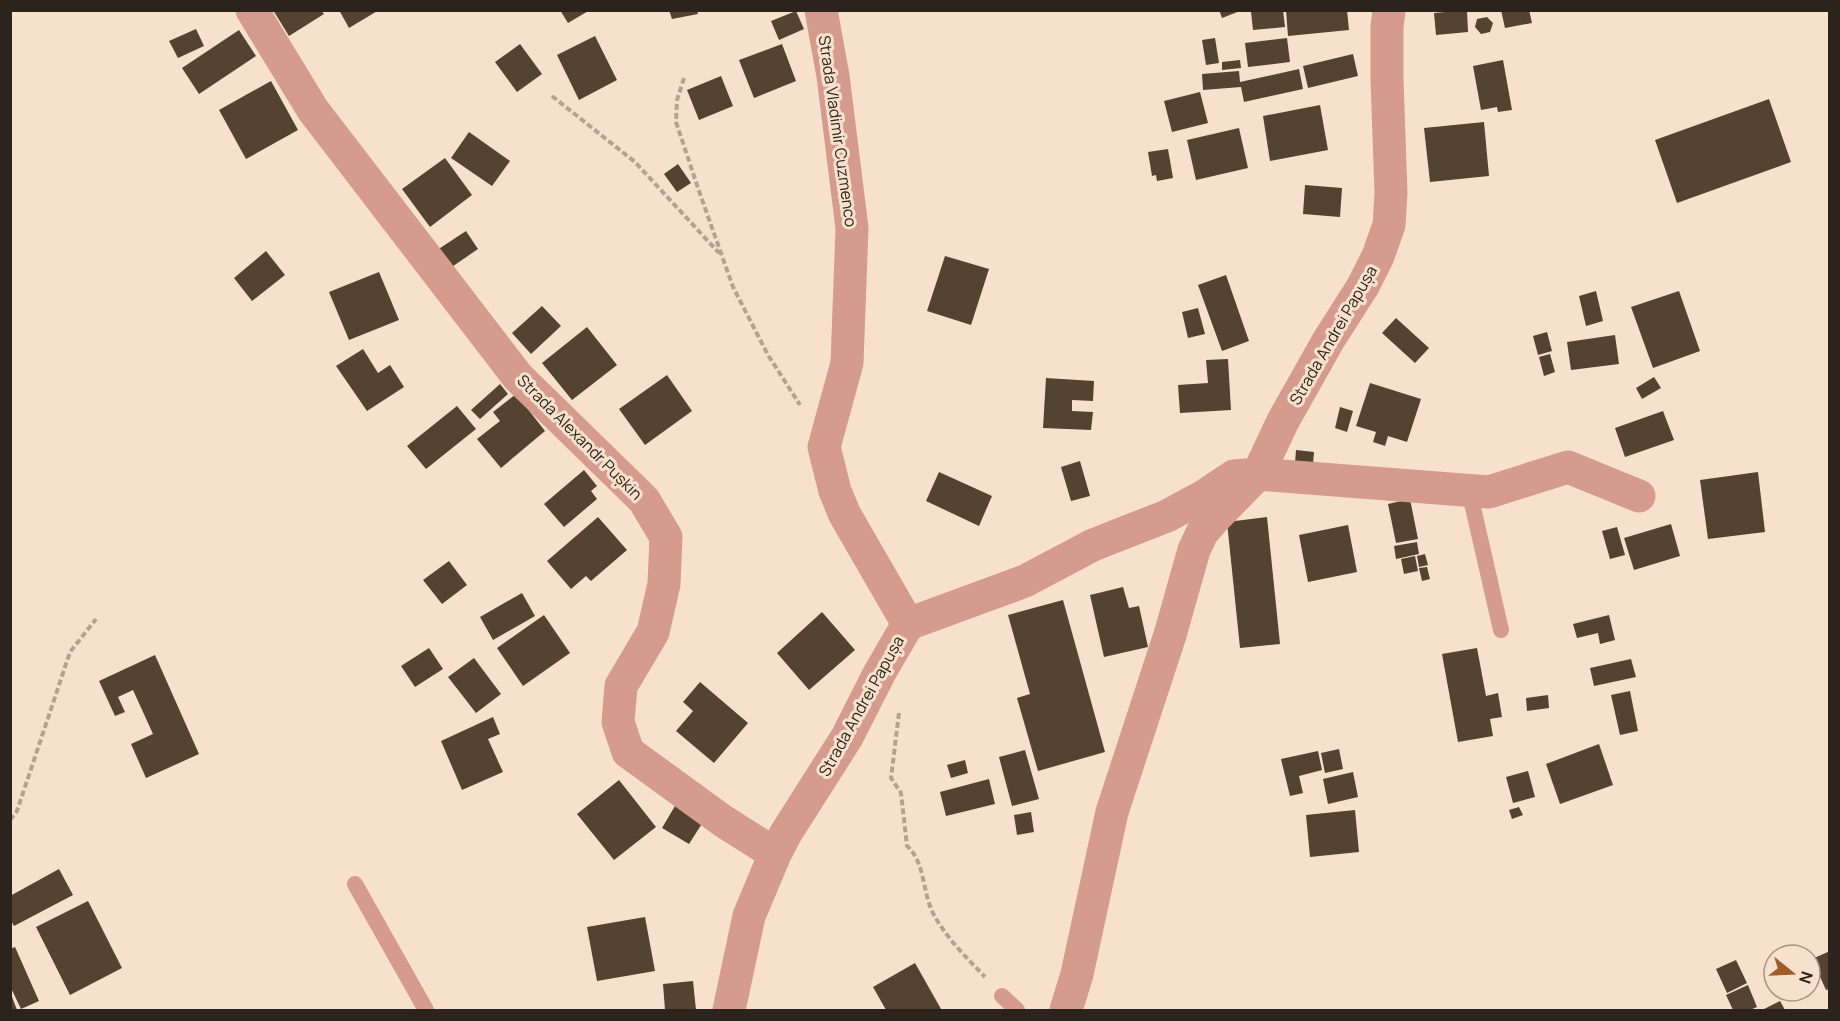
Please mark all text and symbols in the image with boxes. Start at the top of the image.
street label: Strada Vladimir Cuzmenco [814,34,862,228]
street label: Strada Andrei Papușa [1284,261,1382,409]
street label: Strada Alexandr Pușkin [513,370,647,504]
street label: Strada Andrei Papușa [813,632,909,780]
north arrow [1762,943,1822,1003]
text: N [1794,969,1819,987]

